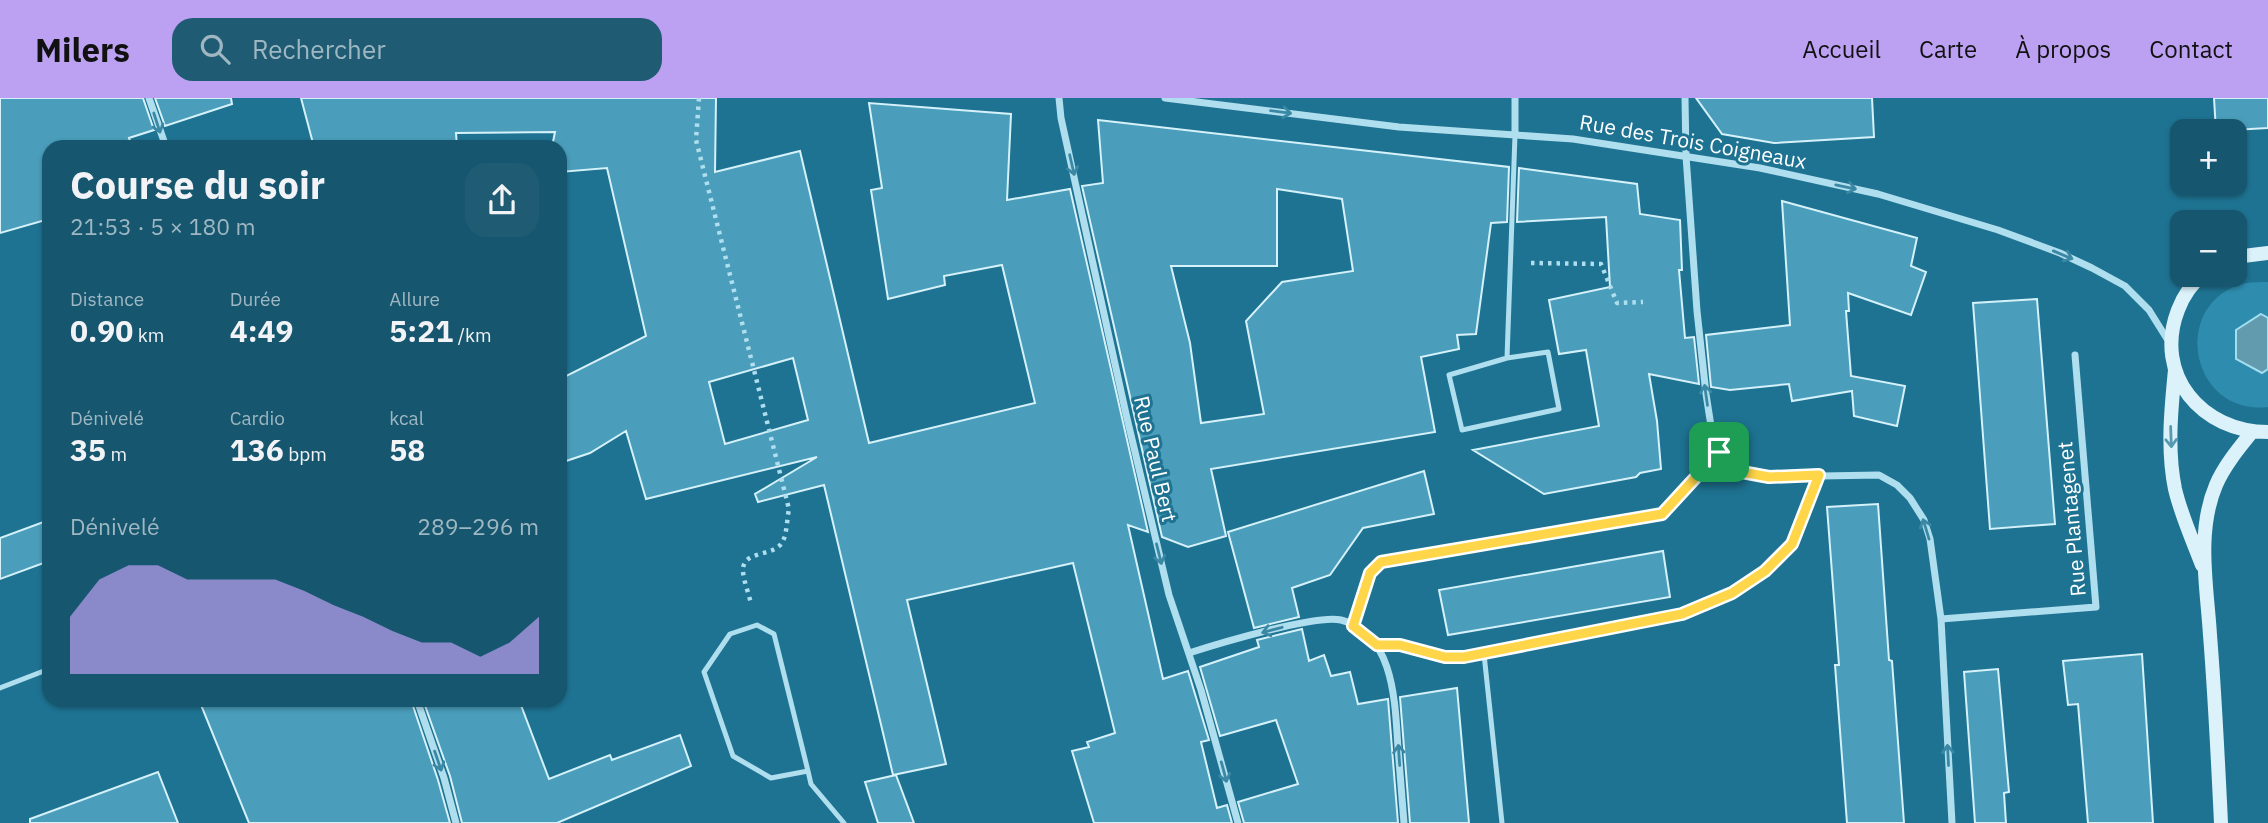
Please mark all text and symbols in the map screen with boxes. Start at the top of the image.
search box [172,18,662,81]
text: Milers [35,28,130,71]
icon: search [196,30,234,68]
text: Rechercher [252,32,386,66]
text: Accueil [1802,33,1881,65]
text: Carte [1919,33,1977,65]
text: À propos [2015,33,2111,65]
text: Contact [2149,33,2233,65]
one-way arrow [1269,106,1292,119]
street label: Rue des Trois Coigneaux [1577,107,1809,175]
one-way arrow [152,111,164,133]
map controls [2170,119,2247,287]
button: + [2170,119,2247,196]
one-way arrow [1065,153,1079,176]
text: Course du soir [70,160,325,209]
button: share [465,163,539,237]
one-way arrow [1834,180,1857,194]
button: − [2170,210,2247,287]
text: 21:53 · 5 × 180 m [70,211,256,241]
one-way arrow [2052,249,2073,262]
text: Distance [70,287,144,311]
text: Durée [230,287,281,311]
text: Allure [389,287,440,311]
text: 0.90 [70,311,133,350]
text: 4:49 [230,311,294,350]
text: 5:21 [389,311,453,350]
text: km [133,323,164,347]
text: /km [453,323,492,347]
one-way arrow [1700,384,1713,407]
street label: Rue Paul Bert [1128,393,1184,525]
text: Dénivelé [70,406,144,430]
text: Cardio [230,406,285,430]
text: kcal [389,406,424,430]
pin [1689,422,1749,482]
one-way arrow [2164,425,2177,448]
text: 35 [70,430,106,469]
text: 136 [230,430,284,469]
text: 58 [389,430,425,469]
icon: arrive [1700,433,1738,471]
street label: Rue Plantagenet [2050,440,2092,598]
text: m [106,442,127,466]
text: bpm [284,442,327,466]
text: Dénivelé [70,511,160,541]
text: 289–296 m [417,511,539,541]
one-way arrow [1919,518,1932,540]
one-way arrow [1153,542,1167,565]
one-way arrow [1261,624,1284,637]
one-way arrow [1392,744,1405,767]
one-way arrow [1941,744,1954,767]
one-way arrow [433,749,445,771]
one-way arrow [1218,760,1231,783]

